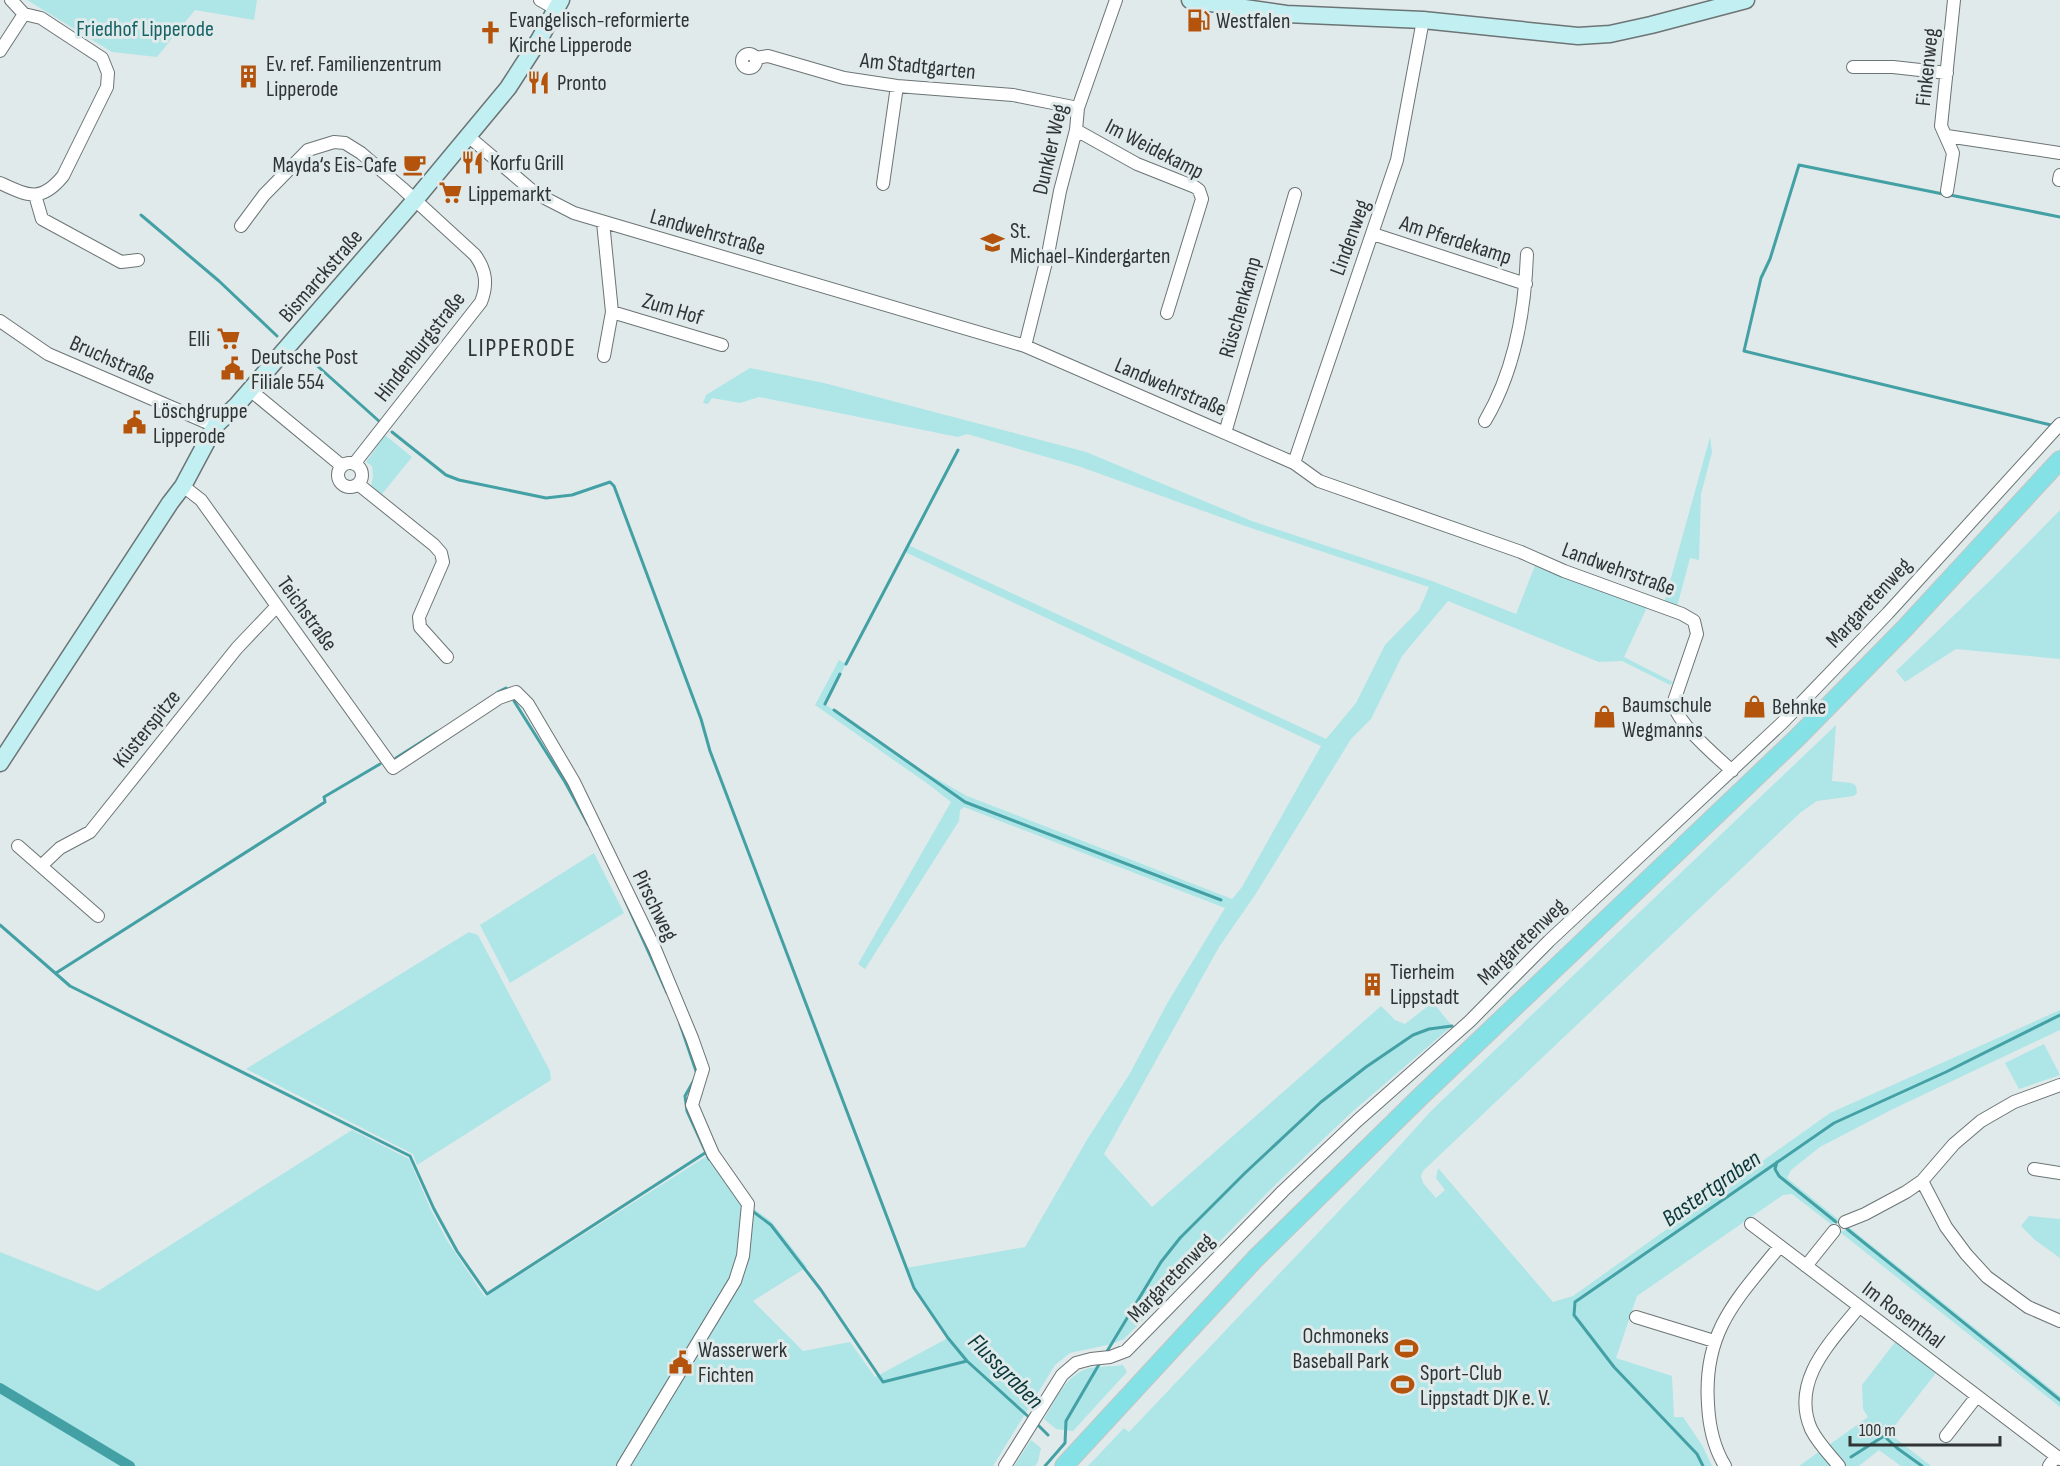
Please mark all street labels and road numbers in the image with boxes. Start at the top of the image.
street label: Finkenweg [1910,27,1945,108]
street label: Am Stadtgarten [858,47,977,86]
street label: Dunkler Weg [1027,101,1074,197]
street label: Im Weidekamp [1100,113,1208,186]
street label: Lindenweg [1324,196,1377,279]
street label: Landwehrstraße [647,203,768,262]
street label: Am Pferdekamp [1395,209,1515,271]
street label: Bismarckstraße [273,224,369,328]
street label: Rüschenkamp [1213,254,1268,361]
street label: Hindenburgstraße [369,287,471,407]
street label: Zum Hof [639,287,707,332]
street label: Bruchstraße [65,330,159,391]
street label: Landwehrstraße [1110,352,1230,423]
street label: Landwehrstraße [1558,536,1679,602]
street label: Margaretenweg [1820,552,1918,654]
street label: Teichstraße [271,571,343,657]
street label: Küsterspitze [108,684,187,773]
street label: Pirschweg [626,866,683,946]
street label: Margaretenweg [1472,893,1572,991]
street label: Margaretenweg [1122,1228,1220,1328]
street label: Im Rosenthal [1857,1275,1950,1355]

